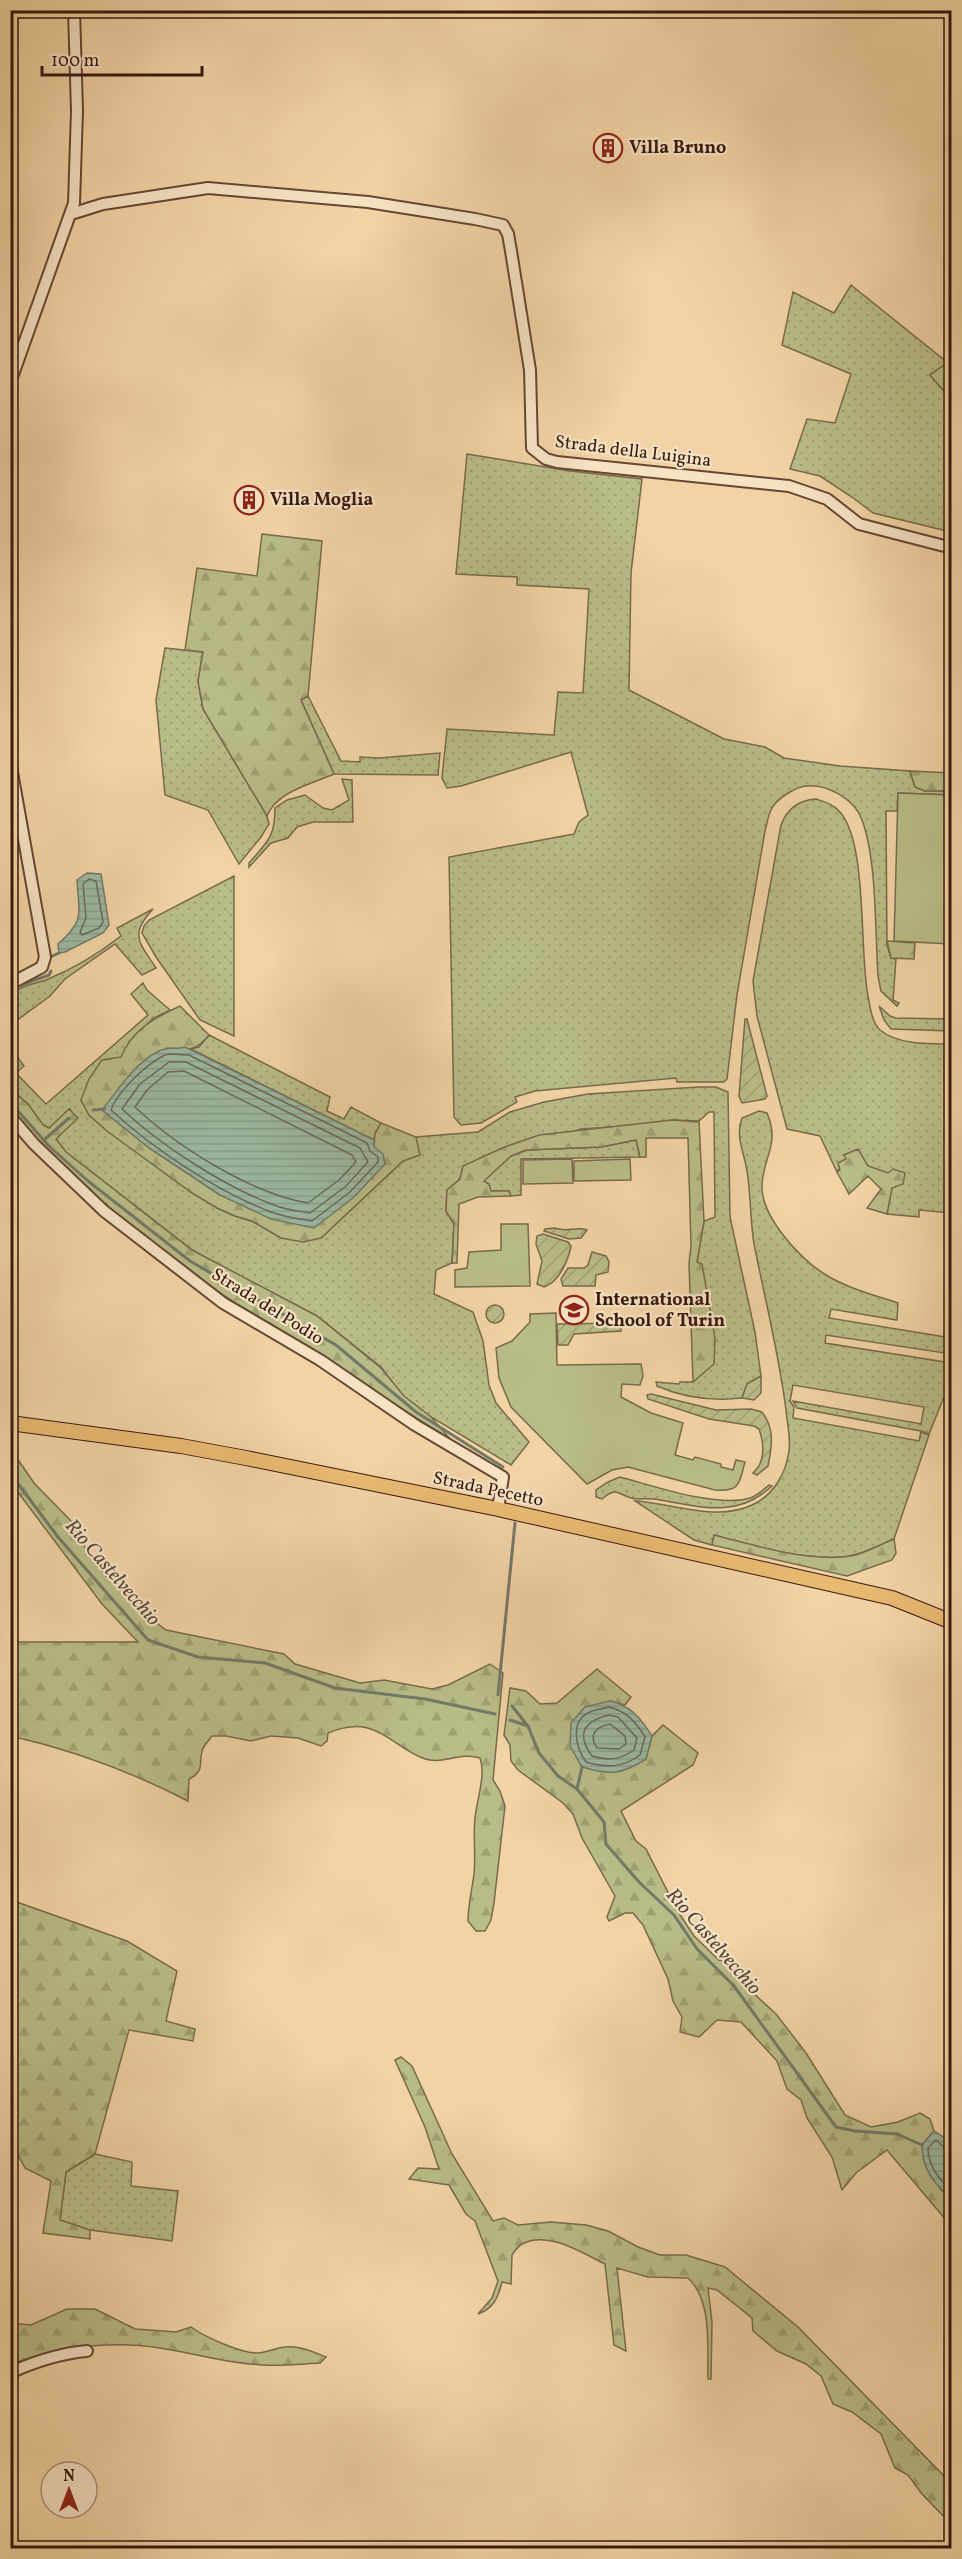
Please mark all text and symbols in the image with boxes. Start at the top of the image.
scale bar [42,39,202,77]
text: 100 m [51,49,100,74]
building icon: Villa Bruno [592,132,624,164]
place label: Villa Bruno [629,136,726,161]
street label: Strada della Luigina [553,430,713,474]
building icon: Villa Moglia [233,484,265,516]
place label: Villa Moglia [270,488,373,513]
street label: Strada del Podio [206,1262,328,1352]
place label: International School of Turin [595,1288,725,1334]
school or university icon: International School of Turin [558,1294,590,1326]
street label: Strada Pecetto [430,1466,546,1514]
water label: Rio Castelvecchio [58,1514,166,1632]
water label: Rio Castelvecchio [659,1883,767,2001]
north arrow [39,2460,99,2520]
text: N [63,2466,75,2488]

